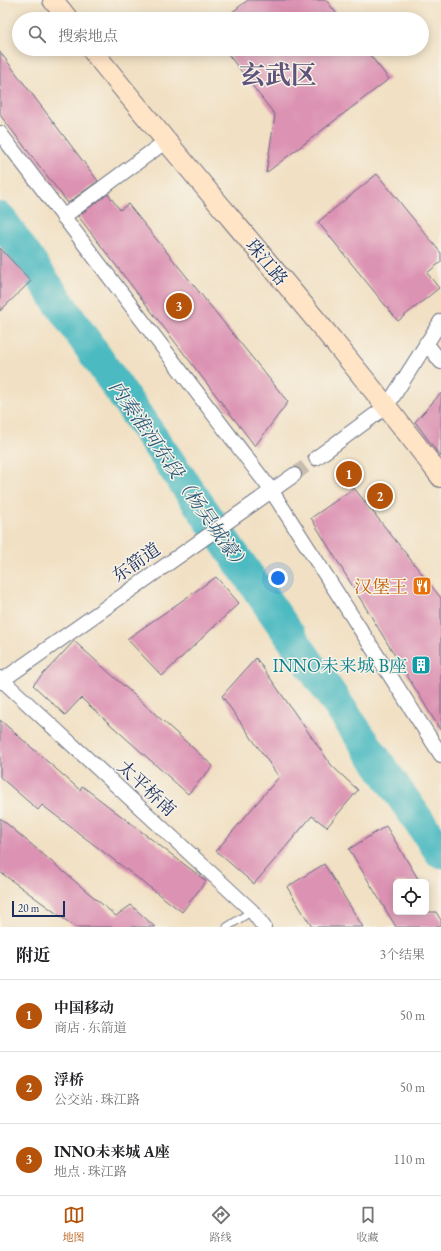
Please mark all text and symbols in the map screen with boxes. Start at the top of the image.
search box [12,12,429,56]
icon: search [26,23,48,45]
text: 搜索地点 [58,26,118,45]
district label: 玄武区 [239,58,317,92]
street label: 珠江路 [241,234,293,290]
pin: 3 [166,291,192,321]
water label: 内秦淮河东段（杨吴城濠） [103,375,255,577]
pin: 1 [336,459,362,489]
pin: 2 [367,481,393,511]
street label: 东箭道 [107,537,165,587]
your location [268,568,288,588]
place label: 汉堡王 [354,575,408,598]
restaurant icon: 汉堡王 [411,575,433,597]
place label: INNO未来城 B座 [272,654,407,677]
building icon: INNO未来城 B座 [410,654,432,676]
street label: 太平桥南 [113,755,181,821]
map controls [393,879,429,915]
button: locate [393,879,429,915]
scale bar [12,899,65,918]
text: 20 m [18,901,39,915]
text: 附近 [16,944,50,966]
text: 3个结果 [380,946,425,963]
text: 中国移动 [54,998,114,1017]
text: 1 [26,1007,32,1024]
text: 50 m [400,1007,425,1024]
text: 商店 · 东箭道 [54,1019,127,1036]
text: 浮桥 [54,1070,84,1089]
text: 2 [26,1079,32,1096]
text: 50 m [400,1079,425,1096]
text: 公交站 · 珠江路 [54,1091,140,1108]
text: INNO未来城 A座 [54,1142,170,1161]
text: 3 [26,1151,32,1168]
text: 110 m [394,1151,425,1168]
text: 地点 · 珠江路 [54,1163,127,1180]
tab: 地图 [63,1204,85,1244]
tab: 路线 [210,1204,232,1244]
tab: 收藏 [357,1204,379,1244]

